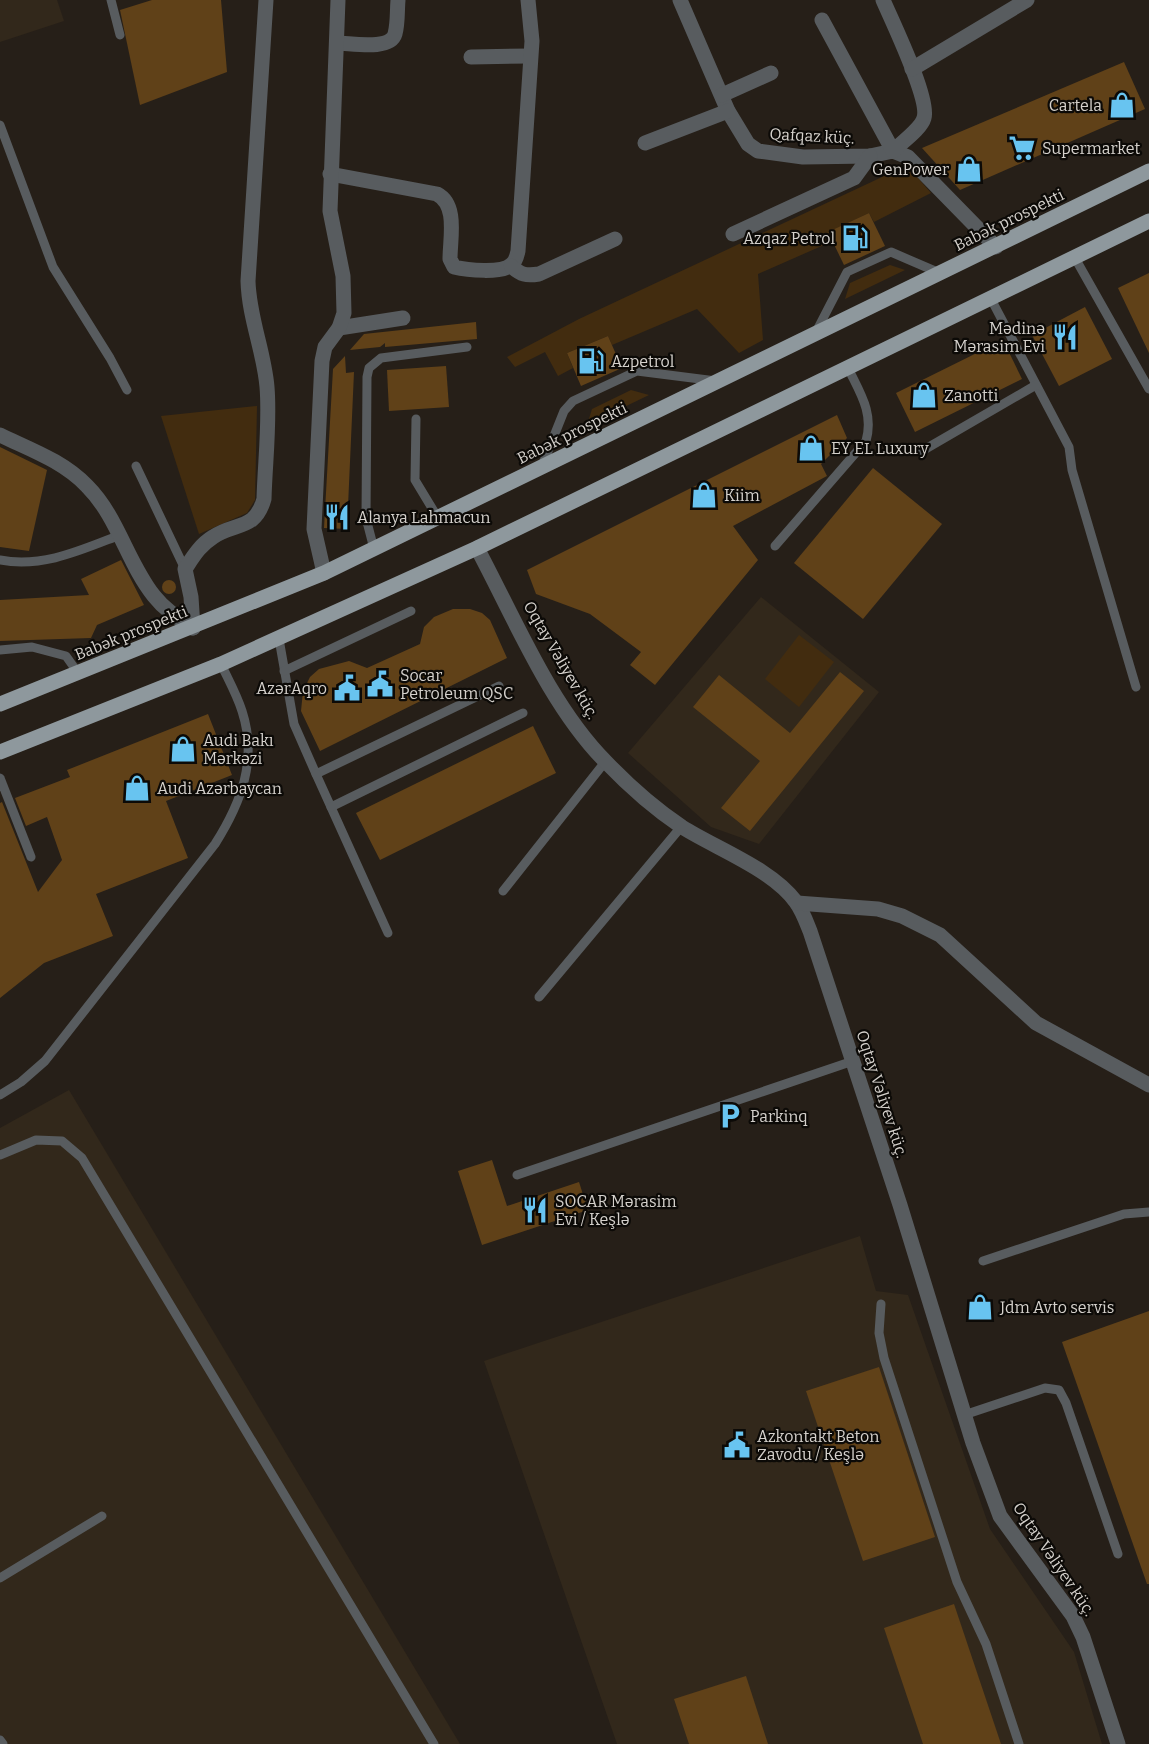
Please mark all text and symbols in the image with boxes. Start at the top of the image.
shop icon: Cartela [1107,90,1137,120]
place label: Cartela [1049,96,1102,115]
street label: Qafqaz küç. [769,124,855,148]
supermarket icon: Supermarket [1007,133,1037,163]
place label: Supermarket [1042,139,1140,158]
shop icon: GenPower [954,154,984,184]
place label: GenPower [872,160,949,179]
street label: Babək prospekti [951,185,1067,255]
fuel station icon: Azqaz Petrol [840,223,870,253]
place label: Azqaz Petrol [743,229,835,248]
place label: Mədinə Mərasim Evi [954,319,1045,356]
restaurant icon: Mədinə Mərasim Evi [1050,322,1080,352]
fuel station icon: Azpetrol [576,346,606,376]
place label: Azpetrol [611,352,675,371]
shop icon: Zanotti [909,380,939,410]
place label: Zanotti [944,386,999,405]
street label: Babək prospekti [514,398,630,468]
shop icon: EY EL Luxury [796,433,826,463]
place label: EY EL Luxury [831,439,929,458]
shop icon: Kiim [689,480,719,510]
place label: Kiim [724,486,760,505]
restaurant icon: Alanya Lahmacun [322,502,352,532]
place label: Alanya Lahmacun [357,508,490,527]
street label: Oqtay Vəliyev küç. [520,598,602,722]
street label: Babək prospekti [72,602,190,664]
place label: Socar Petroleum QSC [400,666,513,703]
public building icon: Socar Petroleum QSC [365,669,395,699]
public building icon: AzərAqro [332,673,362,703]
place label: AzərAqro [256,679,327,698]
place label: Audi Bakı Mərkəzi [203,731,274,768]
shop icon: Audi Bakı Mərkəzi [168,734,198,764]
shop icon: Audi Azərbaycan [122,773,152,803]
place label: Audi Azərbaycan [157,779,282,798]
street label: Oqtay Vəliyev küç. [852,1028,912,1160]
parking icon: Parkinq [715,1101,745,1131]
place label: Parkinq [750,1107,808,1126]
place label: SOCAR Mərasim Evi / Keşlə [555,1192,677,1229]
restaurant icon: SOCAR Mərasim Evi / Keşlə [520,1195,550,1225]
shop icon: Jdm Avto servis [965,1292,995,1322]
place label: Jdm Avto servis [999,1298,1115,1317]
place label: Azkontakt Beton Zavodu / Keşlə [757,1427,879,1464]
public building icon: Azkontakt Beton Zavodu / Keşlə [722,1430,752,1460]
street label: Oqtay Vəliyev küç. [1009,1499,1099,1619]

